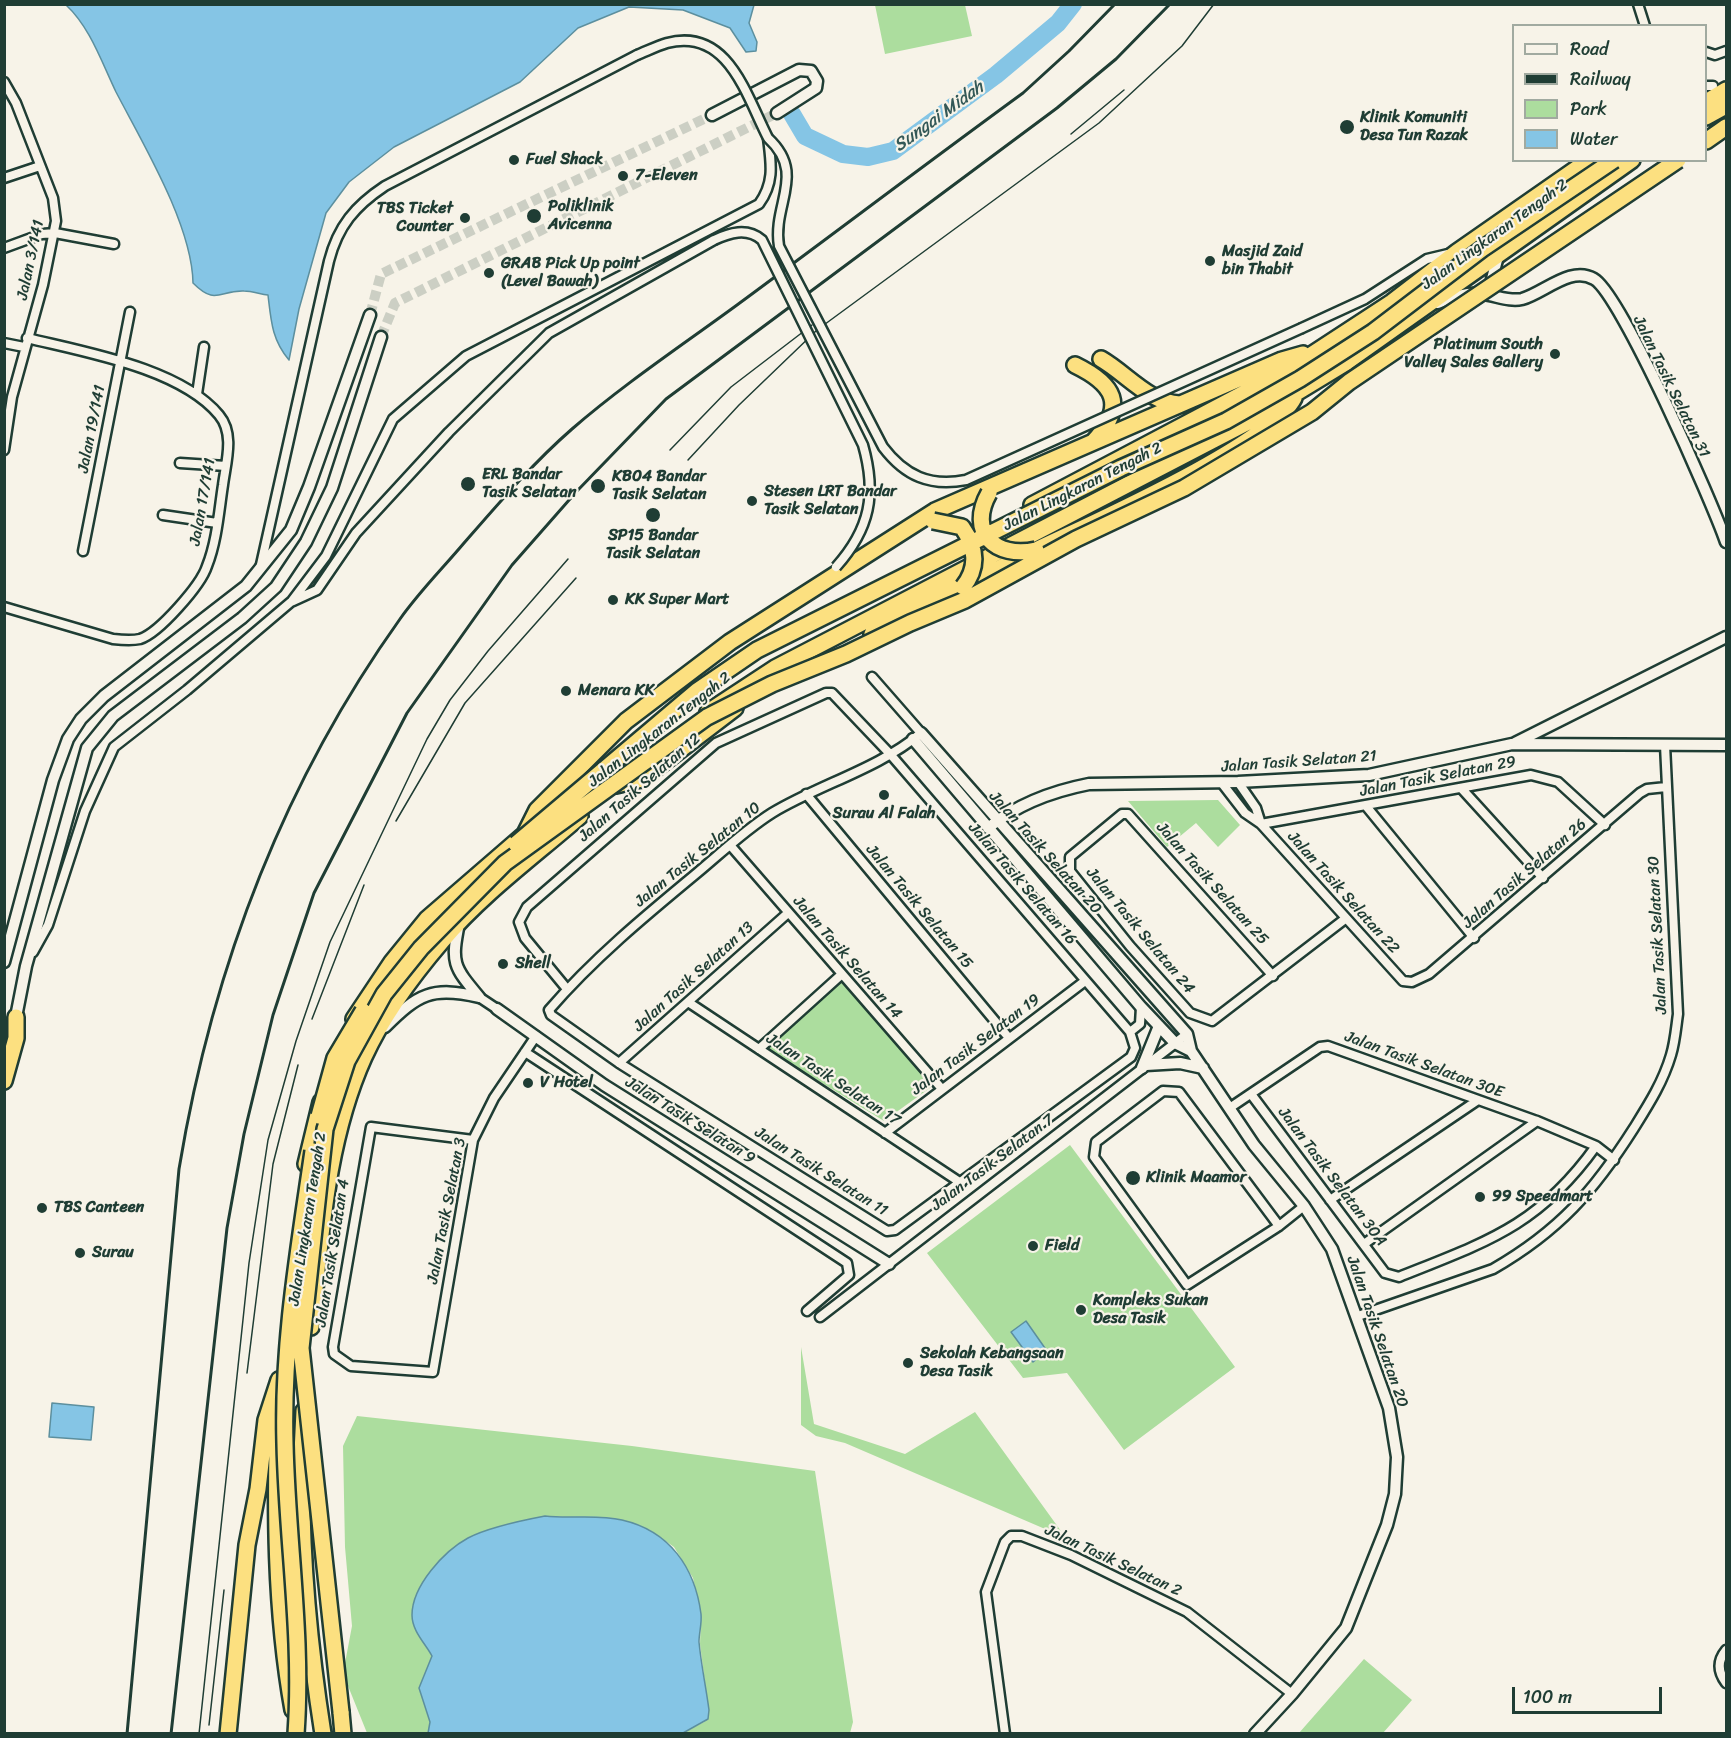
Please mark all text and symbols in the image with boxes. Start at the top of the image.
legend [1512,24,1707,162]
text: Road [1570,33,1609,65]
text: Railway [1570,63,1631,95]
water label: Sungai Midah [890,77,988,157]
text: Park [1570,93,1607,125]
place label: Klinik Komuniti Desa Tun Razak [1360,108,1468,146]
marker: Klinik Komuniti Desa Tun Razak [1338,118,1356,136]
text: Water [1570,123,1617,155]
place label: Fuel Shack [526,150,603,170]
marker: Fuel Shack [507,153,521,167]
place label: 7-Eleven [635,166,698,186]
marker: 7-Eleven [616,169,630,183]
street label: Jalan Lingkaran Tengah 2 [1418,176,1572,294]
place label: Poliklinik Avicenna [548,197,614,235]
place label: TBS Ticket Counter [377,199,453,237]
marker: Poliklinik Avicenna [525,207,543,225]
marker: TBS Ticket Counter [458,211,472,225]
street label: Jalan 3/141 [13,218,49,302]
place label: Masjid Zaid bin Thabit [1222,242,1302,280]
place label: GRAB Pick Up point (Level Bawah) [501,254,640,292]
marker: Masjid Zaid bin Thabit [1203,254,1217,268]
marker: GRAB Pick Up point (Level Bawah) [482,266,496,280]
street label: Jalan Tasik Selatan 31 [1628,313,1714,461]
place label: Platinum South Valley Sales Gallery [1404,335,1543,373]
marker: Platinum South Valley Sales Gallery [1548,347,1562,361]
street label: Jalan 19/141 [74,383,110,475]
street label: Jalan Lingkaran Tengah 2 [1000,439,1166,535]
street label: Jalan 17/141 [186,457,220,547]
place label: ERL Bandar Tasik Selatan [482,465,576,503]
place label: KB04 Bandar Tasik Selatan [612,467,706,505]
marker: ERL Bandar Tasik Selatan [459,475,477,493]
marker: KB04 Bandar Tasik Selatan [589,477,607,495]
place label: Stesen LRT Bandar Tasik Selatan [764,482,897,520]
marker: Stesen LRT Bandar Tasik Selatan [745,494,759,508]
marker: SP15 Bandar Tasik Selatan [644,506,662,524]
place label: SP15 Bandar Tasik Selatan [606,526,700,564]
place label: KK Super Mart [625,590,729,610]
marker: KK Super Mart [606,593,620,607]
street label: Jalan Lingkaran Tengah 2 [585,668,735,792]
place label: Menara KK [578,681,654,701]
marker: Menara KK [559,684,573,698]
street label: Jalan Tasik Selatan 12 [575,730,705,846]
street label: Jalan Tasik Selatan 21 [1221,747,1377,777]
street label: Jalan Tasik Selatan 29 [1358,752,1518,802]
marker: Surau Al Falah [877,788,891,802]
street label: Jalan Tasik Selatan 20 [985,788,1105,918]
street label: Jalan Tasik Selatan 10 [631,798,765,912]
place label: Surau Al Falah [833,804,935,824]
street label: Jalan Tasik Selatan 26 [1459,815,1591,933]
street label: Jalan Tasik Selatan 16 [964,819,1080,949]
street label: Jalan Tasik Selatan 25 [1152,819,1272,949]
street label: Jalan Tasik Selatan 22 [1283,828,1403,958]
street label: Jalan Tasik Selatan 15 [861,841,977,973]
street label: Jalan Tasik Selatan 30 [1644,855,1672,1015]
street label: Jalan Tasik Selatan 24 [1082,864,1198,998]
street label: Jalan Tasik Selatan 14 [788,893,906,1023]
street label: Jalan Tasik Selatan 13 [630,918,758,1036]
place label: Shell [515,954,551,974]
marker: Shell [496,957,510,971]
street label: Jalan Tasik Selatan 19 [908,990,1044,1100]
street label: Jalan Tasik Selatan 30E [1342,1027,1506,1103]
street label: Jalan Tasik Selatan 17 [763,1030,903,1130]
place label: V Hotel [540,1073,593,1093]
street label: Jalan Tasik Selatan 9 [622,1073,758,1169]
marker: V Hotel [521,1076,535,1090]
street label: Jalan Tasik Selatan 30A [1273,1104,1391,1250]
street label: Jalan Tasik Selatan 7 [928,1111,1058,1215]
street label: Jalan Tasik Selatan 11 [751,1123,891,1221]
street label: Jalan Lingkaran Tengah 2 [285,1131,331,1307]
street label: Jalan Tasik Selatan 3 [423,1136,471,1286]
place label: Klinik Maamor [1146,1168,1246,1188]
marker: Klinik Maamor [1124,1169,1142,1187]
street label: Jalan Tasik Selatan 4 [312,1178,354,1328]
place label: 99 Speedmart [1492,1187,1593,1207]
marker: 99 Speedmart [1473,1190,1487,1204]
place label: TBS Canteen [54,1198,144,1218]
marker: TBS Canteen [35,1201,49,1215]
place label: Field [1045,1236,1079,1256]
marker: Field [1026,1239,1040,1253]
place label: Surau [92,1243,134,1263]
marker: Surau [73,1246,87,1260]
street label: Jalan Tasik Selatan 20 [1342,1254,1412,1410]
place label: Kompleks Sukan Desa Tasik [1093,1291,1208,1329]
marker: Kompleks Sukan Desa Tasik [1074,1303,1088,1317]
place label: Sekolah Kebangsaan Desa Tasik [920,1344,1064,1382]
marker: Sekolah Kebangsaan Desa Tasik [901,1356,915,1370]
street label: Jalan Tasik Selatan 2 [1042,1521,1184,1601]
scale bar [1515,1675,1665,1713]
text: 100 m [1523,1681,1572,1713]

